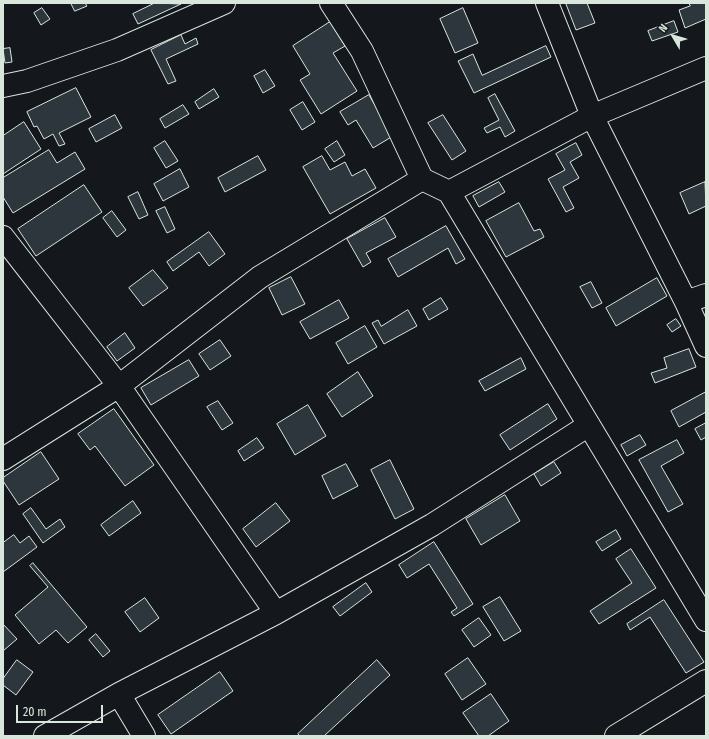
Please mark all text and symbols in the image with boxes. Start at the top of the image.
north arrow [653,16,693,56]
text: N [656,22,670,35]
scale bar [18,697,105,723]
text: 20 m [23,705,47,719]

